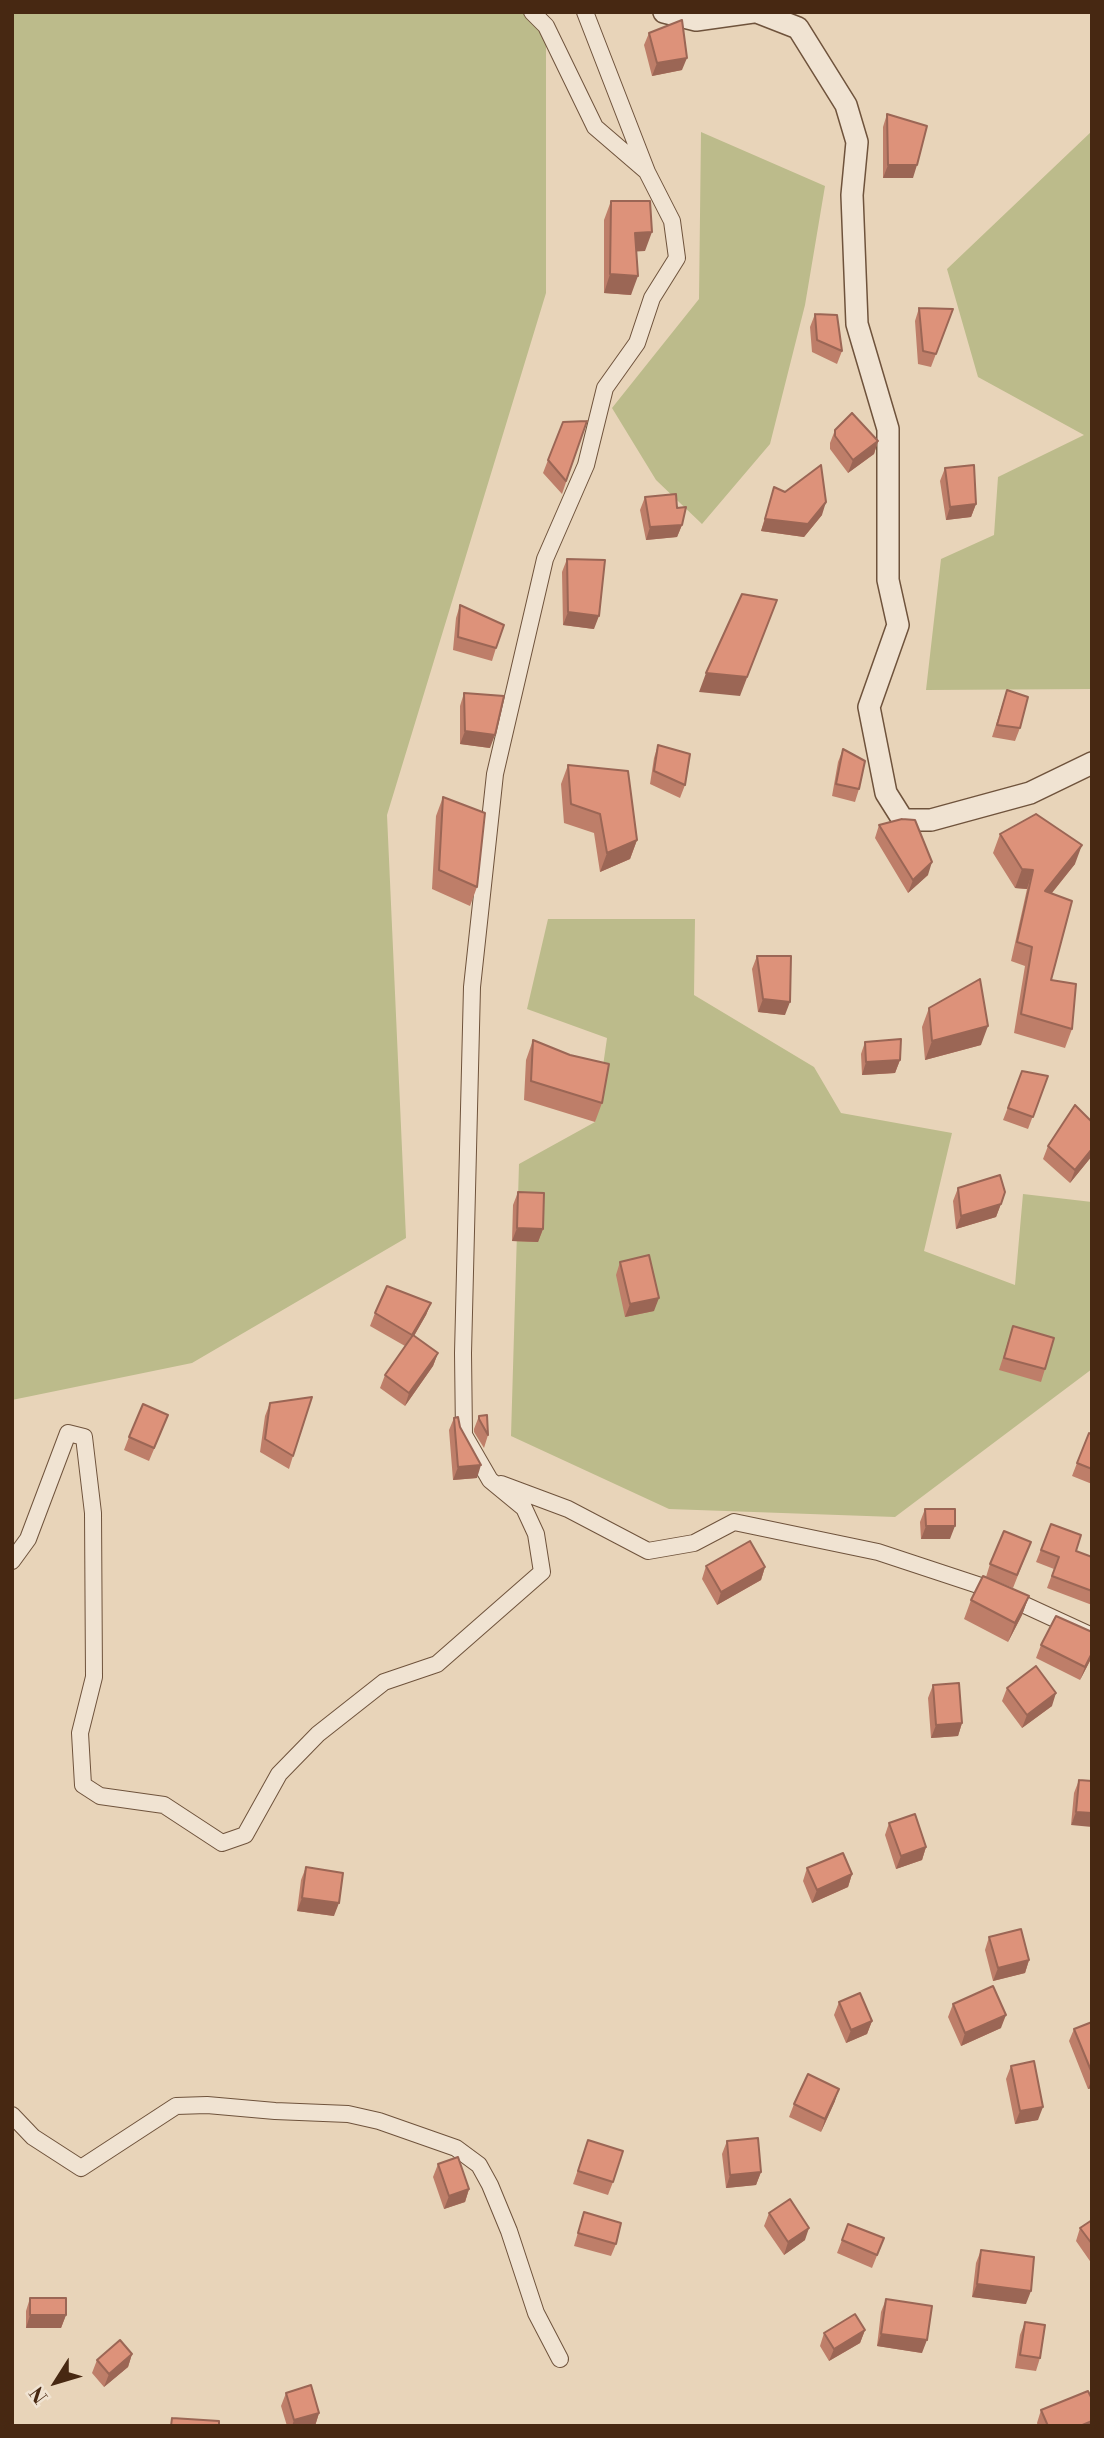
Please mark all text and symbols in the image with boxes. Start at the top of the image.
north arrow [21,2347,91,2417]
text: N [25,2381,53,2408]

